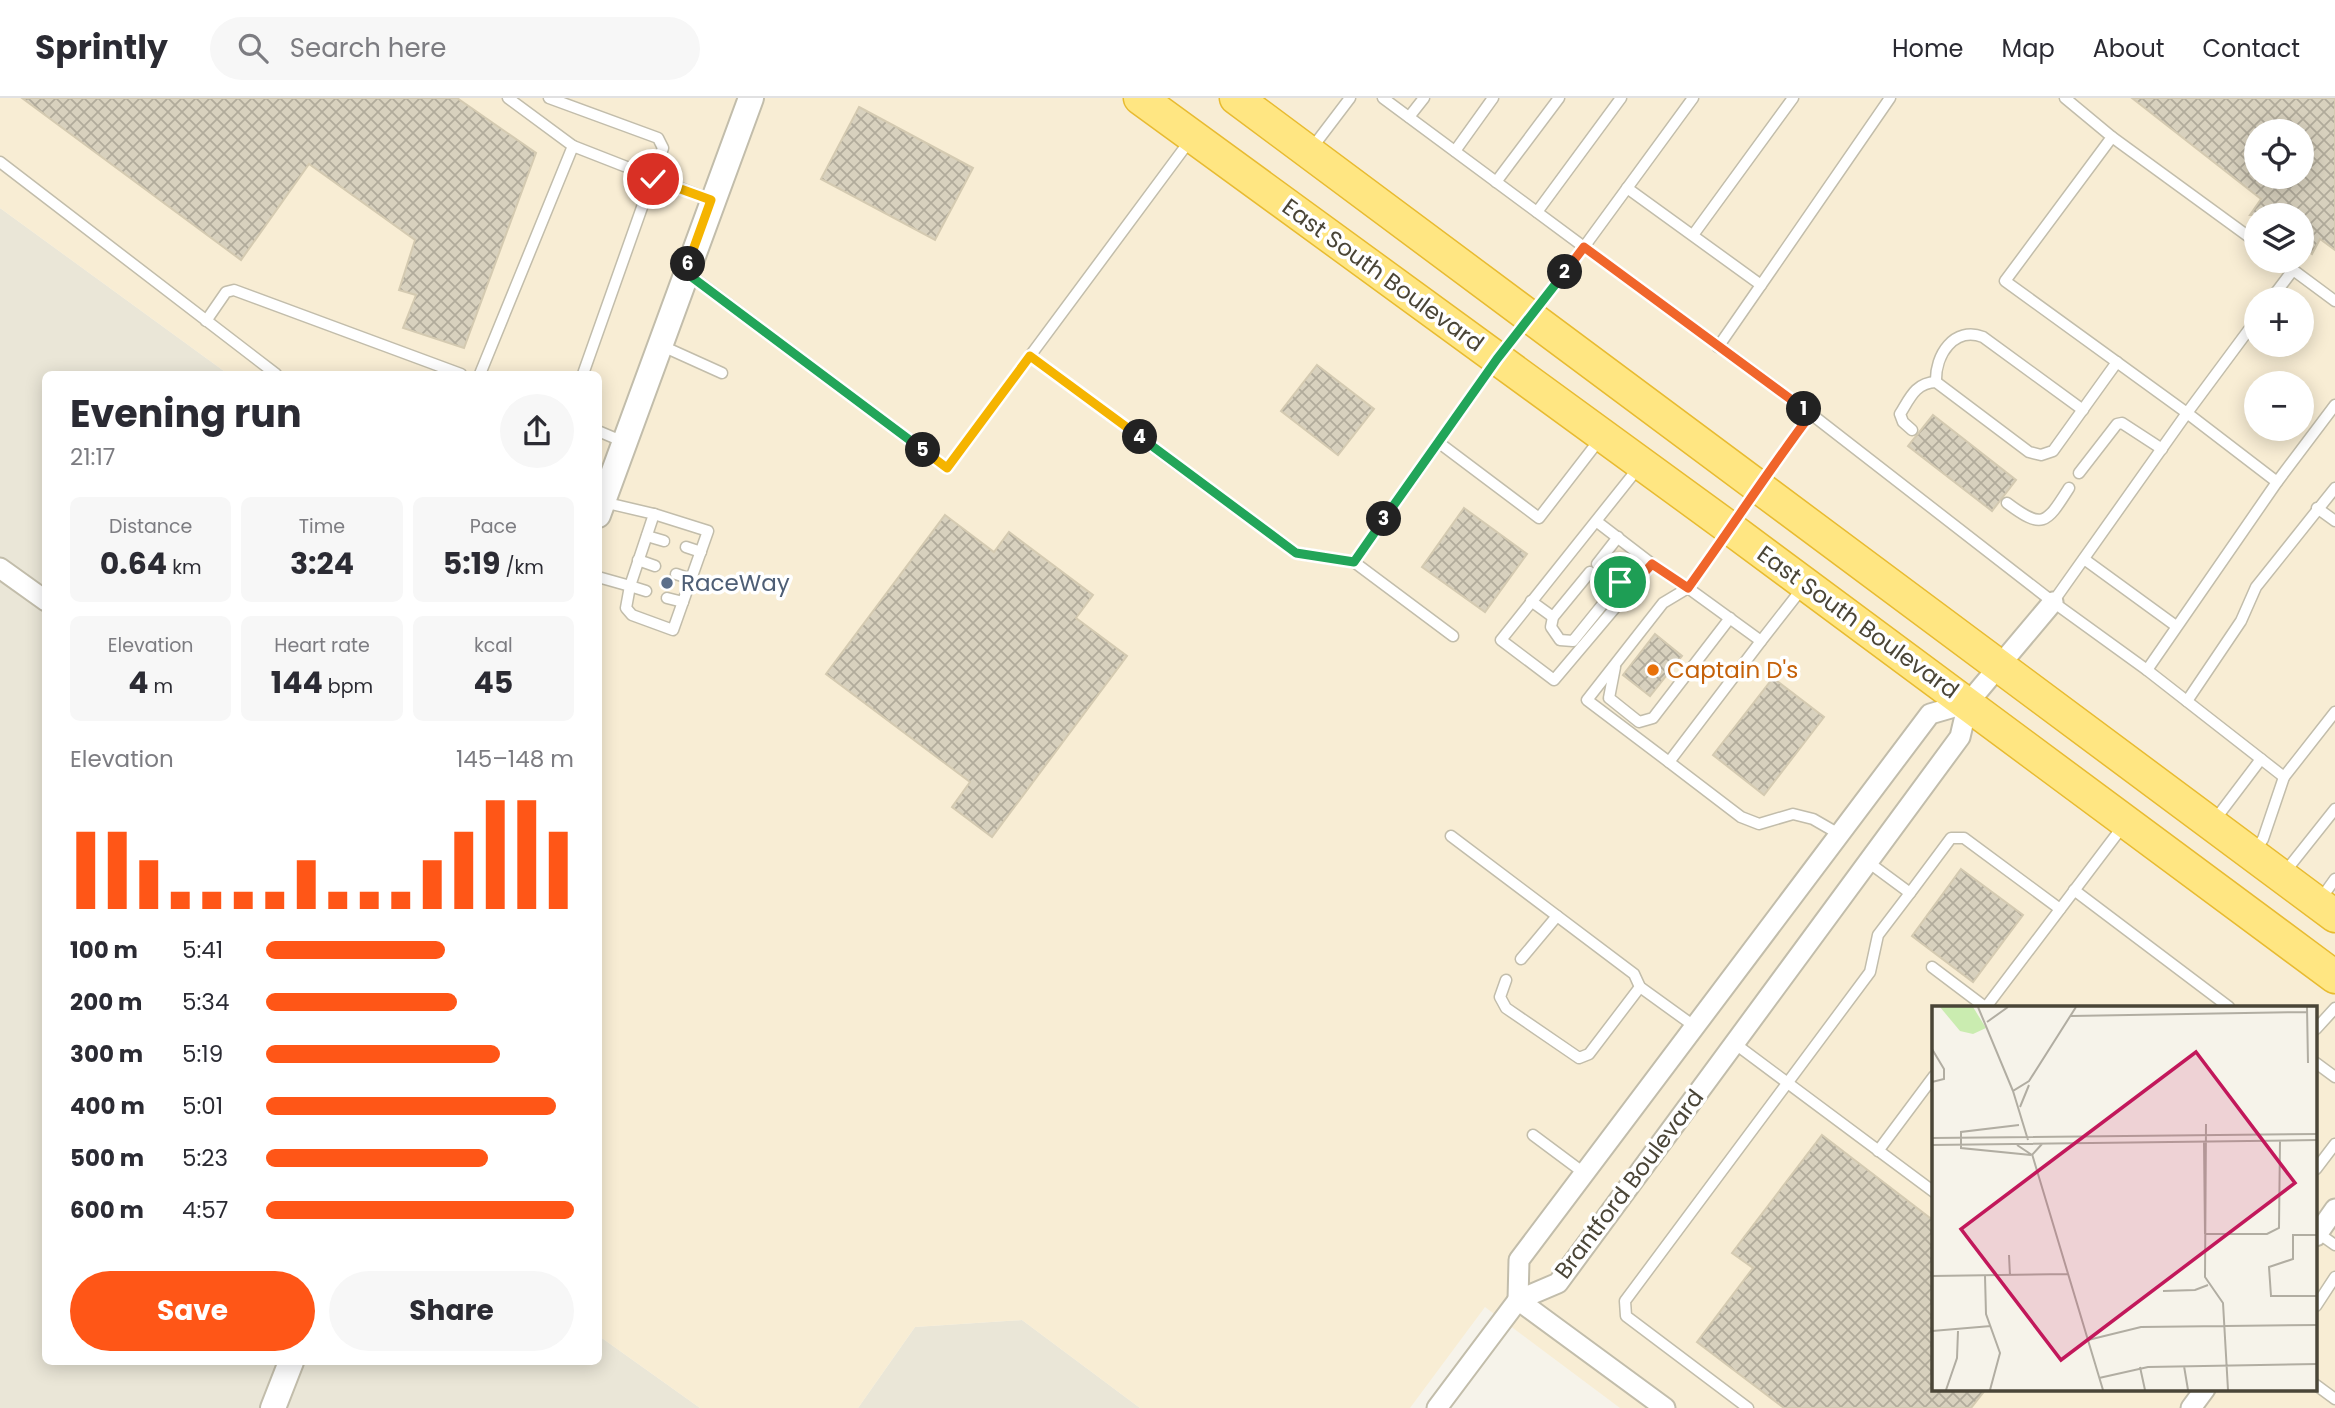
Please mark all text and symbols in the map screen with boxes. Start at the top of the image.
search box [210,17,700,80]
text: Sprintly [35,24,168,71]
icon: search [234,29,272,67]
text: Search here [290,30,446,66]
text: Home [1892,32,1964,65]
text: Map [2002,32,2055,65]
text: About [2093,32,2164,65]
text: Contact [2202,32,2300,65]
map controls [2244,119,2314,441]
button: locate [2244,119,2314,189]
pin [623,149,683,209]
icon: check [634,160,672,198]
street label: East South Boulevard [1276,191,1490,359]
button: layers [2244,203,2314,273]
pin: 6 [670,246,706,282]
text: 6 [681,250,694,277]
pin: 2 [1548,254,1582,290]
text: 2 [1559,258,1570,285]
button: + [2244,287,2314,357]
button: − [2244,371,2314,441]
text: Evening run [70,387,302,440]
pin: 1 [1786,392,1822,426]
button: share [500,394,574,468]
text: 1 [1800,395,1807,422]
pin: 4 [1122,420,1158,454]
text: 4 [1133,423,1146,450]
pin: 5 [906,432,940,468]
text: 5 [916,436,929,463]
text: 21:17 [70,441,115,473]
pin: 3 [1366,502,1402,536]
text: 3 [1378,505,1389,532]
text: Distance [109,513,192,540]
text: Time [299,513,345,540]
text: Pace [470,513,517,540]
street label: East South Boulevard [1751,538,1965,706]
text: 0.64 [100,542,167,585]
text: 3:24 [290,542,354,585]
text: 5:19 [443,542,500,585]
pin [1590,552,1650,612]
text: km [167,554,202,581]
text: /km [500,554,544,581]
icon: arrive [1601,563,1639,601]
place label: RaceWay [681,567,790,599]
marker: RaceWay [659,575,675,591]
text: Elevation [108,632,193,659]
text: Heart rate [274,632,370,659]
text: kcal [474,632,513,659]
place label: Captain D's [1667,654,1798,686]
text: 4 [128,661,148,704]
text: 144 [271,661,323,704]
text: 45 [473,661,513,704]
marker: Captain D's [1645,662,1661,678]
text: m [148,673,173,700]
text: bpm [323,673,373,700]
text: Elevation [70,743,174,775]
text: 145–148 m [456,743,574,775]
text: 100 m [70,934,138,966]
text: 5:41 [182,934,223,966]
text: 200 m [70,986,142,1018]
text: 5:34 [182,986,229,1018]
inset map [1932,1006,2318,1390]
text: 300 m [70,1038,143,1070]
text: 5:19 [182,1038,223,1070]
street label: Brantford Boulevard [1547,1083,1711,1285]
text: 400 m [70,1090,145,1122]
text: 5:01 [182,1090,223,1122]
text: 500 m [70,1142,144,1174]
text: 5:23 [182,1142,228,1174]
text: 600 m [70,1194,144,1226]
text: 4:57 [182,1194,228,1226]
button: Save [70,1271,315,1351]
button: Share [329,1271,574,1351]

